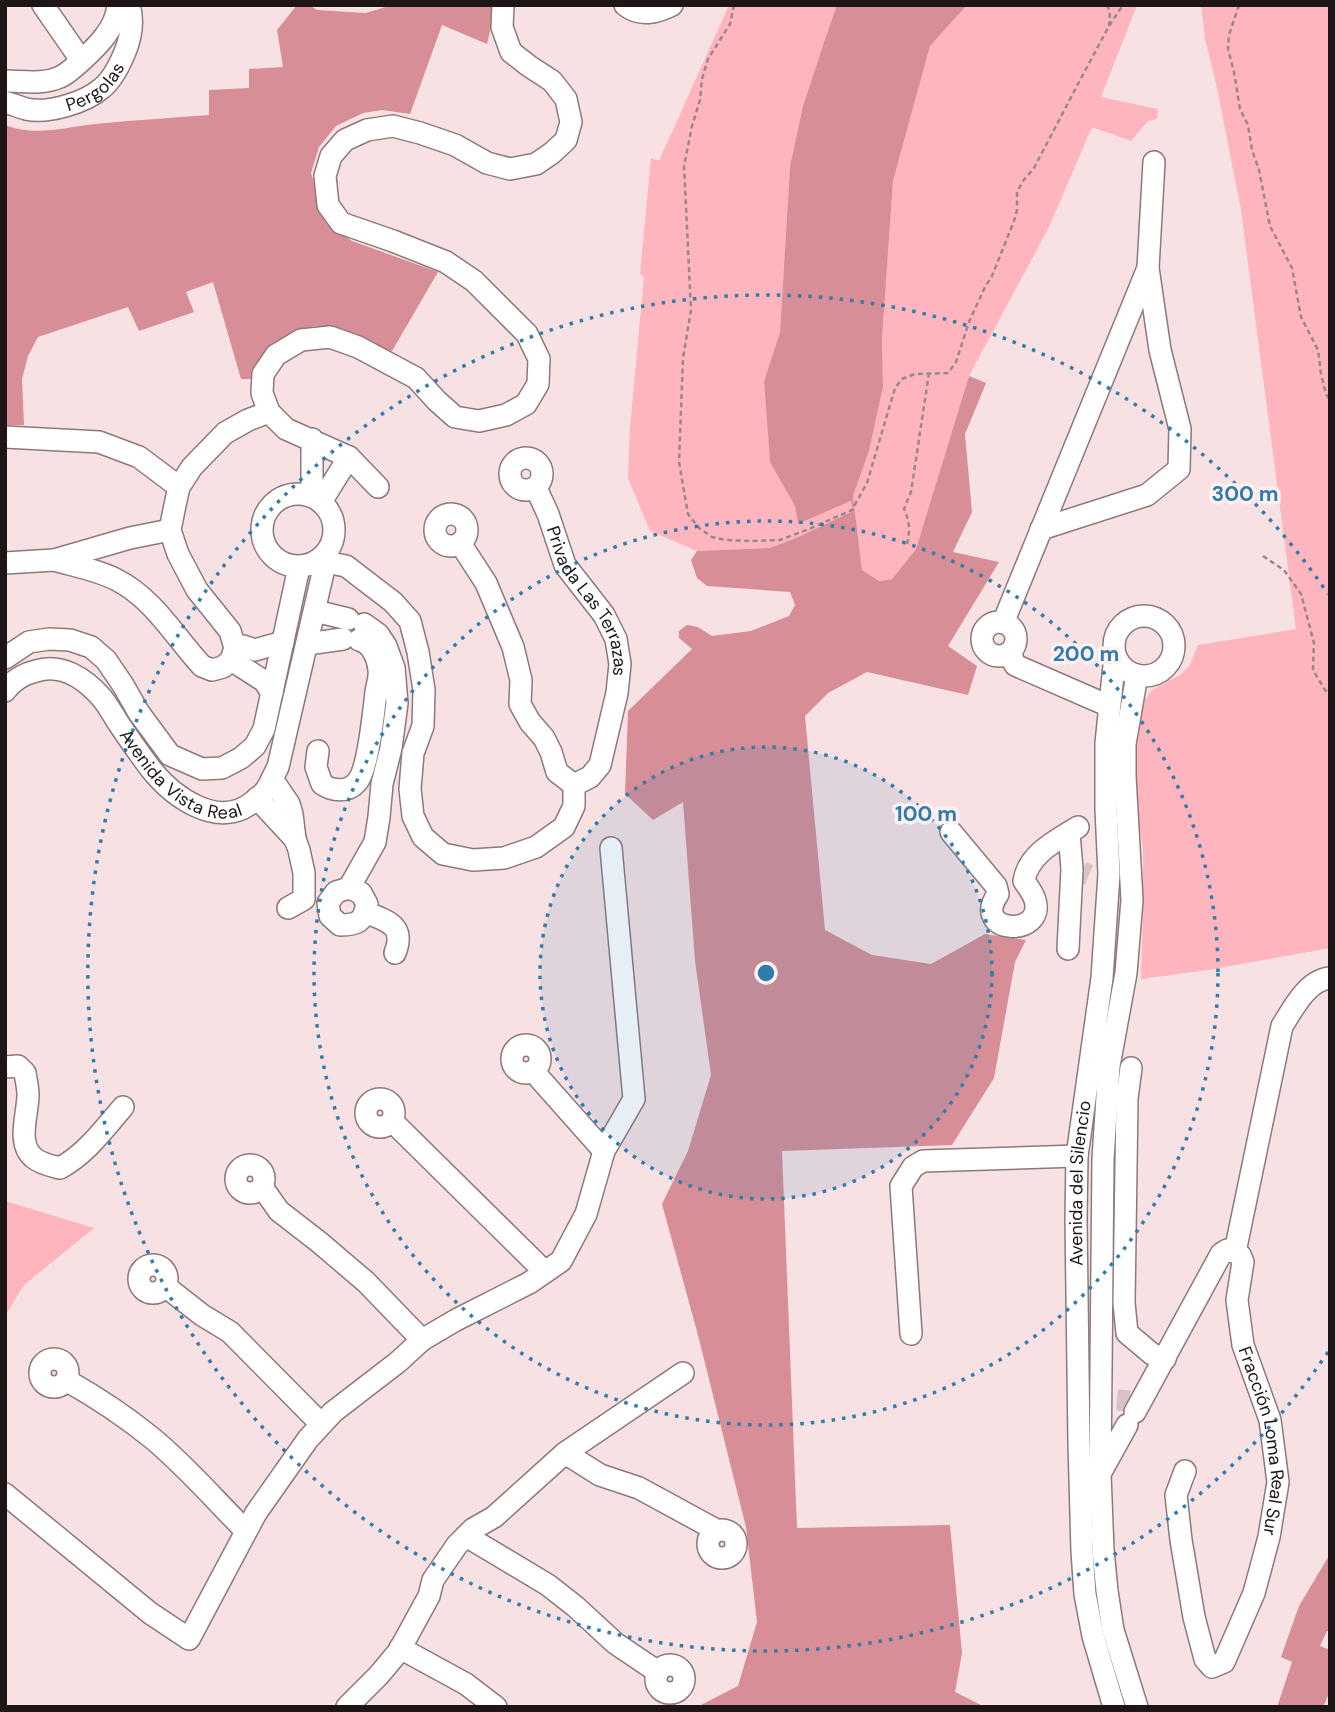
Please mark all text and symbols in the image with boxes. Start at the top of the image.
street label: Pergolas [63,58,130,117]
text: 300 m [1212,480,1278,508]
street label: Privada Las Terrazas [541,523,632,677]
text: 200 m [1053,640,1119,668]
street label: Avenida Vista Real [114,725,245,825]
text: 100 m [895,800,957,828]
centre of rings [754,961,778,985]
street label: Avenida del Silencio [1064,1099,1097,1266]
street label: Fracción Loma Real Sur [1233,1343,1290,1538]

